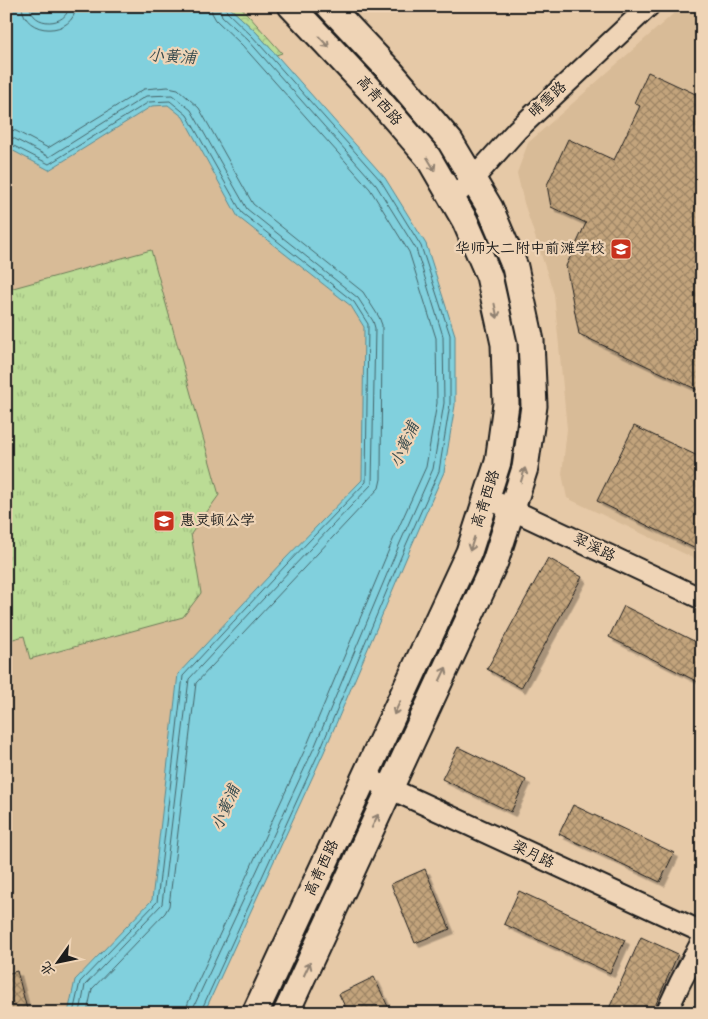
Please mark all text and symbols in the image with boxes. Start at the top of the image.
one-way arrow [318,35,330,47]
water label: 小黄浦 [147,43,199,71]
street label: 高青西路 [350,70,408,132]
street label: 晴雪路 [523,76,573,124]
one-way arrow [427,156,437,170]
place label: 华师大二附中前滩学校 [455,237,605,261]
school or university icon: 华师大二附中前滩学校 [609,237,633,261]
one-way arrow [492,303,502,319]
water label: 小黄浦 [384,416,427,472]
street label: 高青西路 [465,467,507,531]
one-way arrow [519,467,529,483]
school or university icon: 惠灵顿公学 [152,509,176,533]
place label: 惠灵顿公学 [180,509,255,533]
street label: 翠溪路 [569,527,619,569]
one-way arrow [466,536,476,552]
one-way arrow [439,667,449,682]
one-way arrow [392,700,401,715]
water label: 小黄浦 [205,779,248,835]
one-way arrow [371,814,380,829]
street label: 梁月路 [508,835,558,875]
street label: 高青西路 [298,836,346,900]
north arrow [32,936,82,986]
text: 北 [35,957,61,980]
one-way arrow [302,961,312,976]

